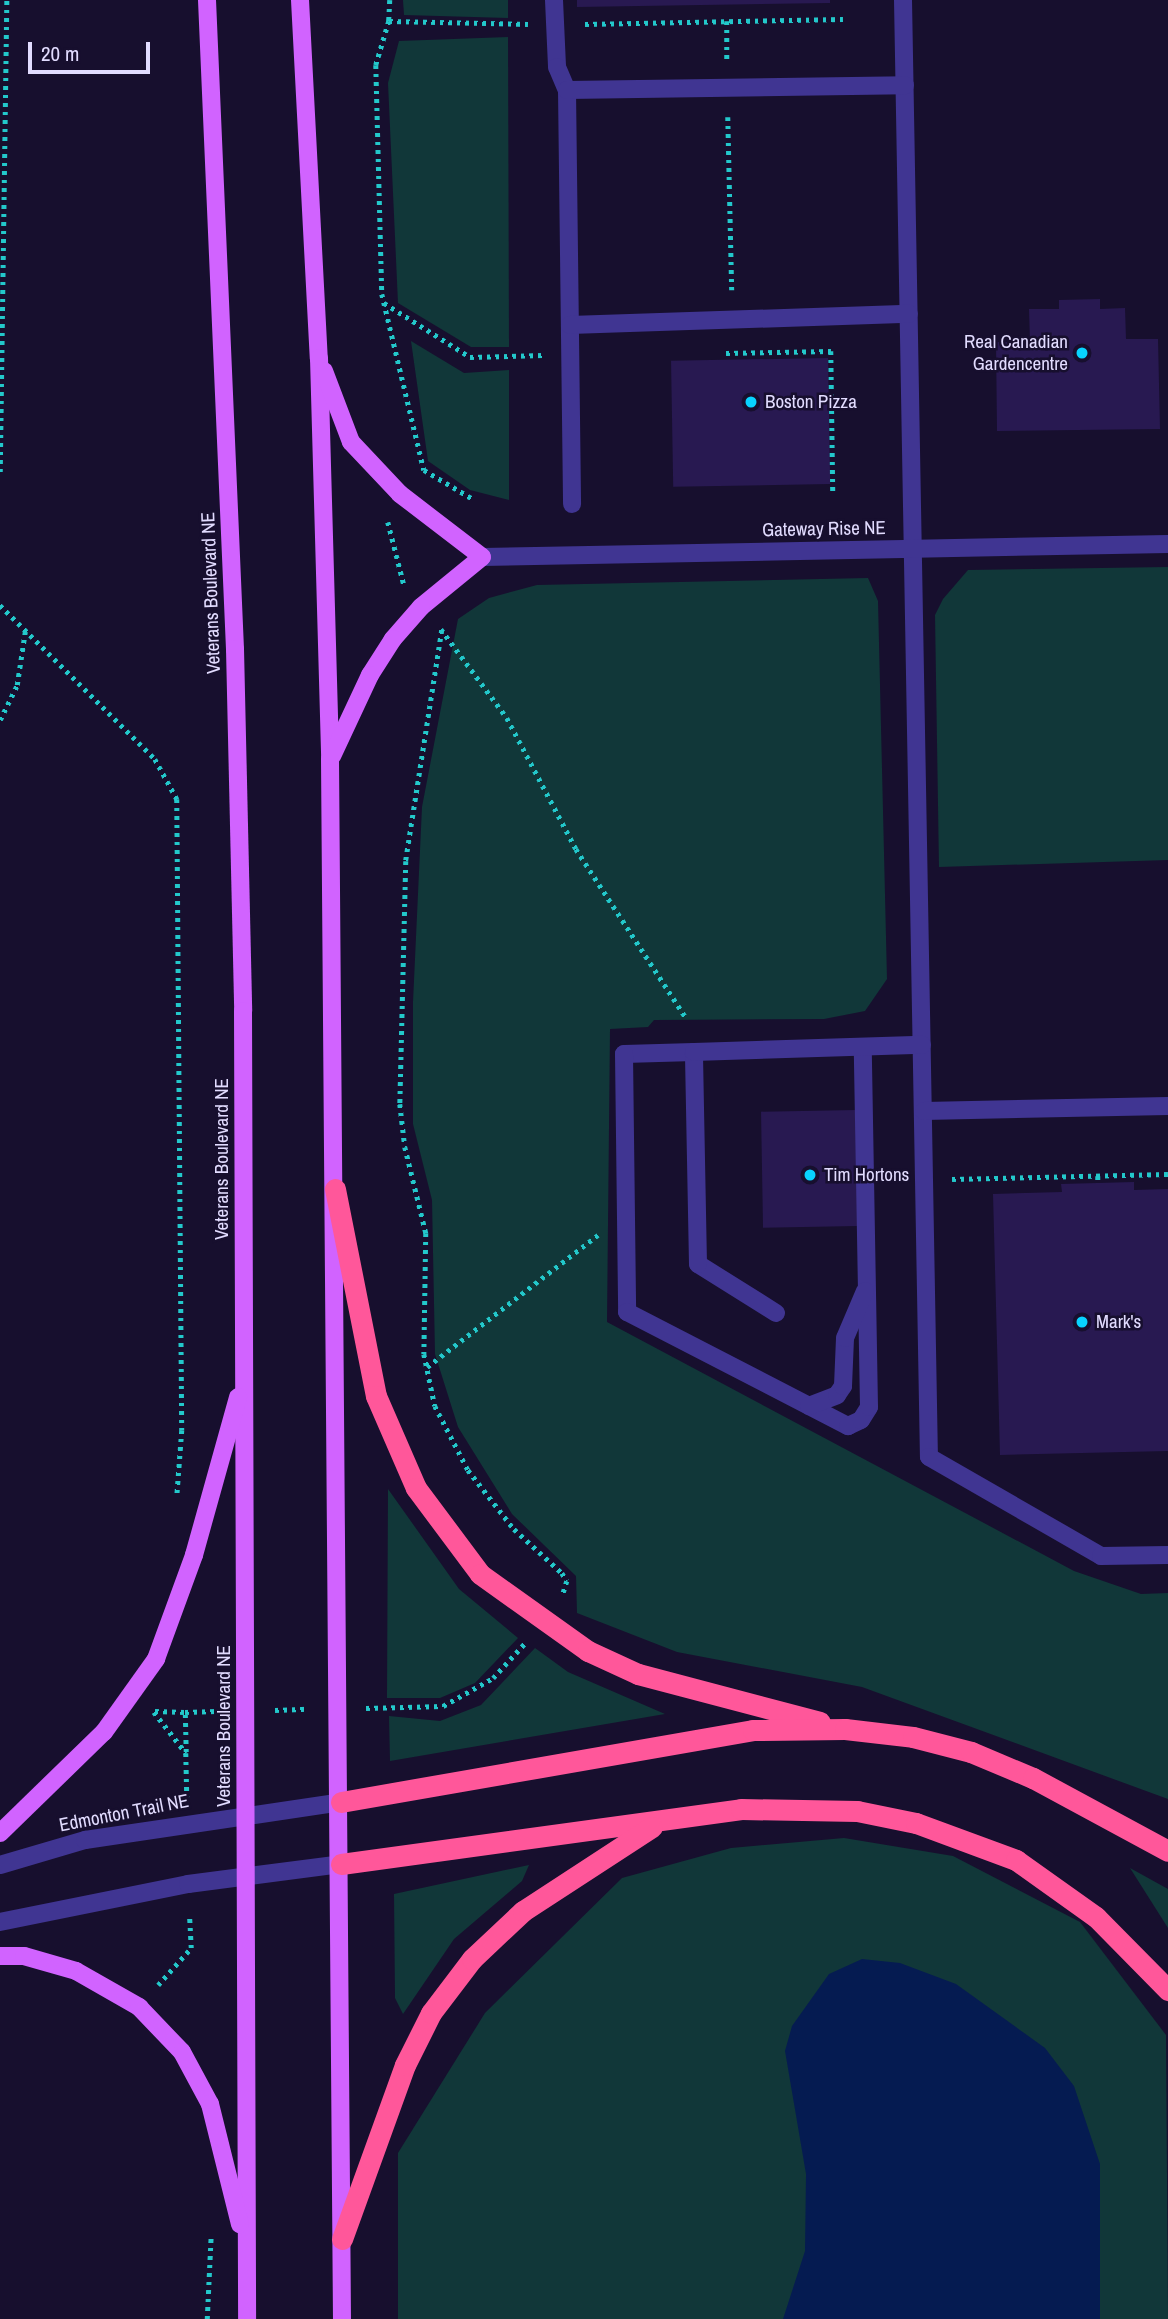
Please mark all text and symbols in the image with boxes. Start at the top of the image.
scale bar [32,28,154,72]
text: 20 m [41,39,79,68]
place label: Real Canadian Gardencentre [964,331,1068,375]
marker: Real Canadian Gardencentre [1074,345,1090,361]
place label: Boston Pizza [765,391,857,413]
marker: Boston Pizza [743,394,759,410]
street label: Veterans Boulevard NE [197,512,225,674]
street label: Gateway Rise NE [762,517,886,541]
street label: Veterans Boulevard NE [211,1078,233,1240]
place label: Tim Hortons [824,1164,909,1186]
marker: Tim Hortons [802,1167,818,1183]
place label: Mark's [1096,1311,1141,1333]
marker: Mark's [1074,1314,1090,1330]
street label: Veterans Boulevard NE [213,1645,235,1807]
street label: Edmonton Trail NE [57,1789,191,1837]

